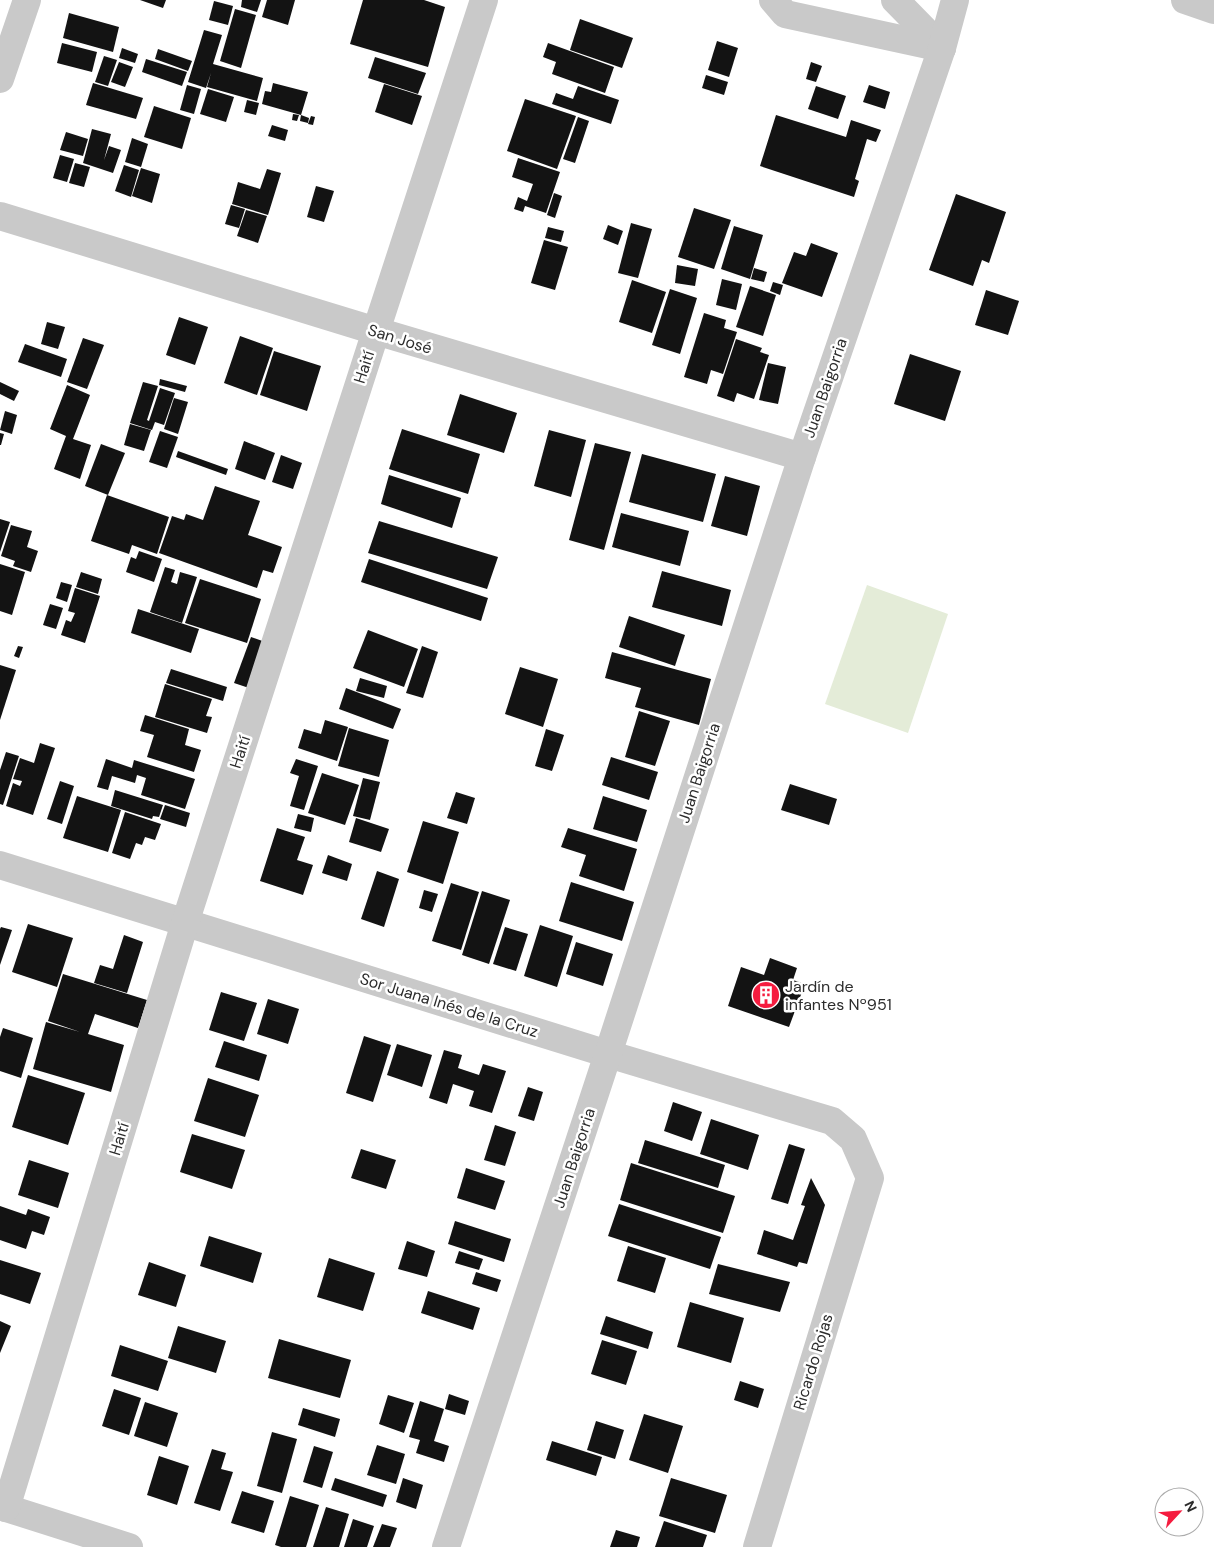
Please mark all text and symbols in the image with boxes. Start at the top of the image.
street label: San José [365,319,435,359]
street label: Juan Baigorria [798,335,852,441]
street label: Haití [349,348,379,386]
street label: Juan Baigorria [673,720,725,826]
street label: Haití [225,733,255,771]
street label: Sor Juana Inés de la Cruz [357,968,541,1042]
place label: Jardín de infantes Nº951 [785,976,892,1015]
building icon: Jardín de infantes Nº951 [751,980,781,1010]
street label: Juan Baigorria [548,1105,600,1211]
street label: Haití [104,1120,134,1158]
street label: Ricardo Rojas [788,1311,838,1413]
north arrow [1154,1487,1204,1537]
text: N [1180,1498,1201,1515]

